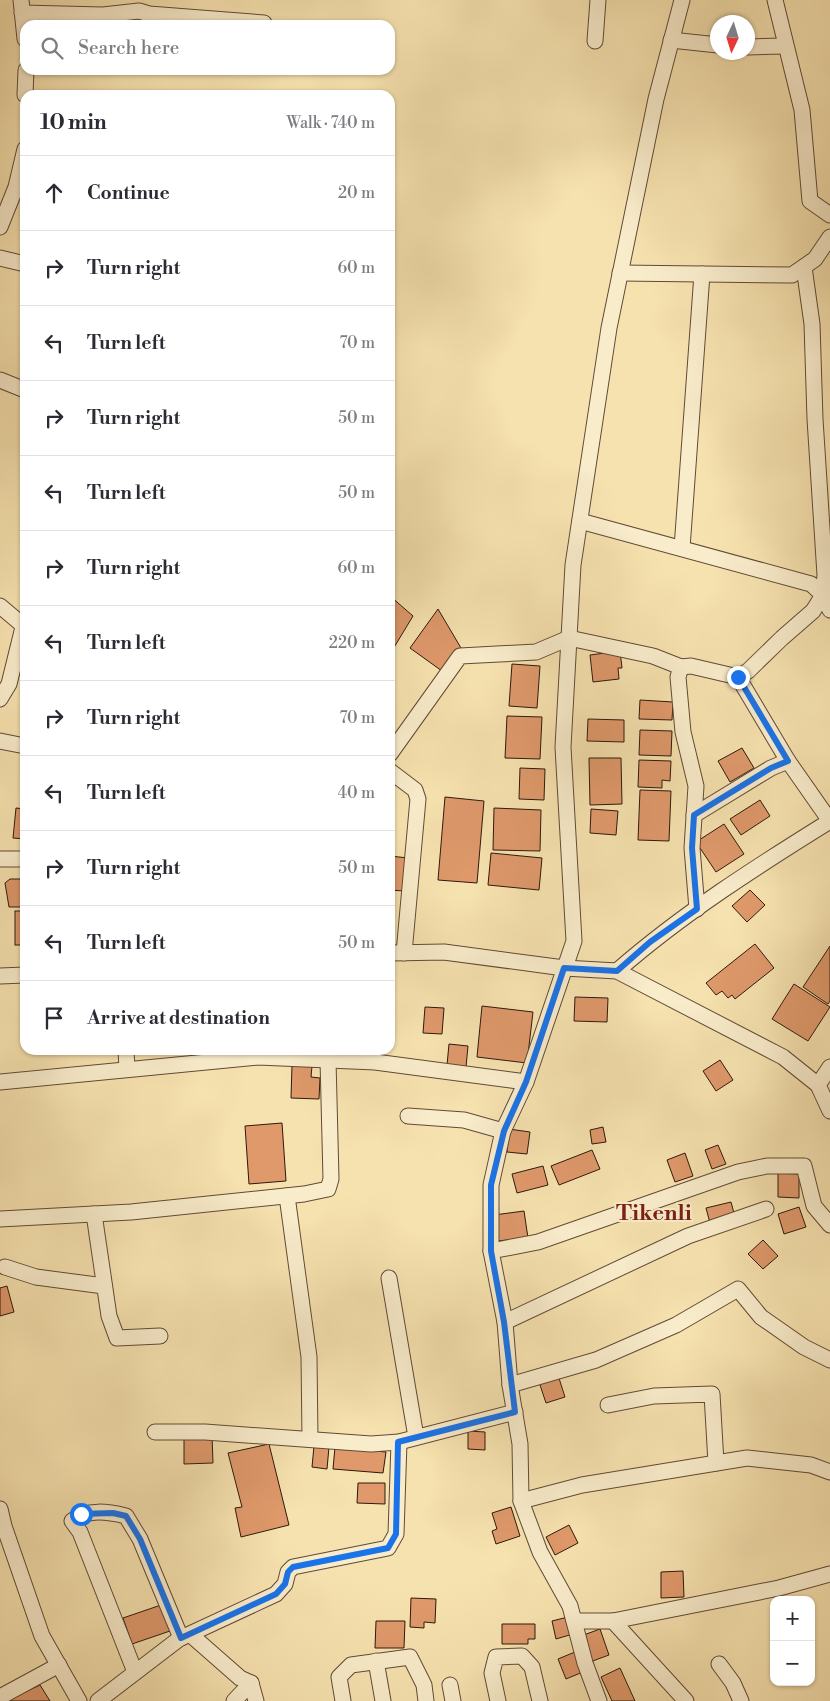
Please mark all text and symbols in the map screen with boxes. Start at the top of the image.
north arrow [710,15,755,60]
search box [20,20,395,75]
icon: search [38,34,66,62]
text: Search here [78,36,179,60]
text: 10 min [40,110,107,136]
text: Walk · 740 m [286,113,375,133]
icon: ahead [40,179,68,207]
text: Continue [87,181,170,205]
text: 20 m [338,183,375,203]
icon: right [40,254,68,282]
text: Turn right [87,256,180,280]
text: 60 m [337,258,375,278]
icon: left [40,329,68,357]
text: Turn left [87,331,166,355]
text: 70 m [339,333,375,353]
icon: right [40,404,68,432]
text: Turn right [87,406,180,430]
text: 50 m [338,408,375,428]
icon: left [40,479,68,507]
text: Turn left [87,481,166,505]
text: 50 m [338,483,375,503]
icon: right [40,554,68,582]
text: Turn right [87,556,180,580]
text: 60 m [337,558,375,578]
icon: left [40,629,68,657]
text: Turn left [87,631,166,655]
text: 220 m [329,633,375,653]
route end [727,666,750,689]
icon: right [40,704,68,732]
text: Turn right [87,706,180,730]
text: 70 m [339,708,375,728]
icon: left [40,779,68,807]
text: Turn left [87,781,166,805]
text: 40 m [338,783,375,803]
icon: right [40,854,68,882]
text: Turn right [87,856,180,880]
text: 50 m [338,858,375,878]
icon: left [40,929,68,957]
text: Turn left [87,931,166,955]
text: 50 m [338,933,375,953]
icon: arrive [40,1004,68,1032]
text: Arrive at destination [87,1006,270,1030]
district label: Tikenli [616,1200,692,1227]
route start [70,1503,93,1526]
map controls [770,1596,815,1686]
button: + [770,1596,815,1641]
button: − [770,1641,815,1686]

